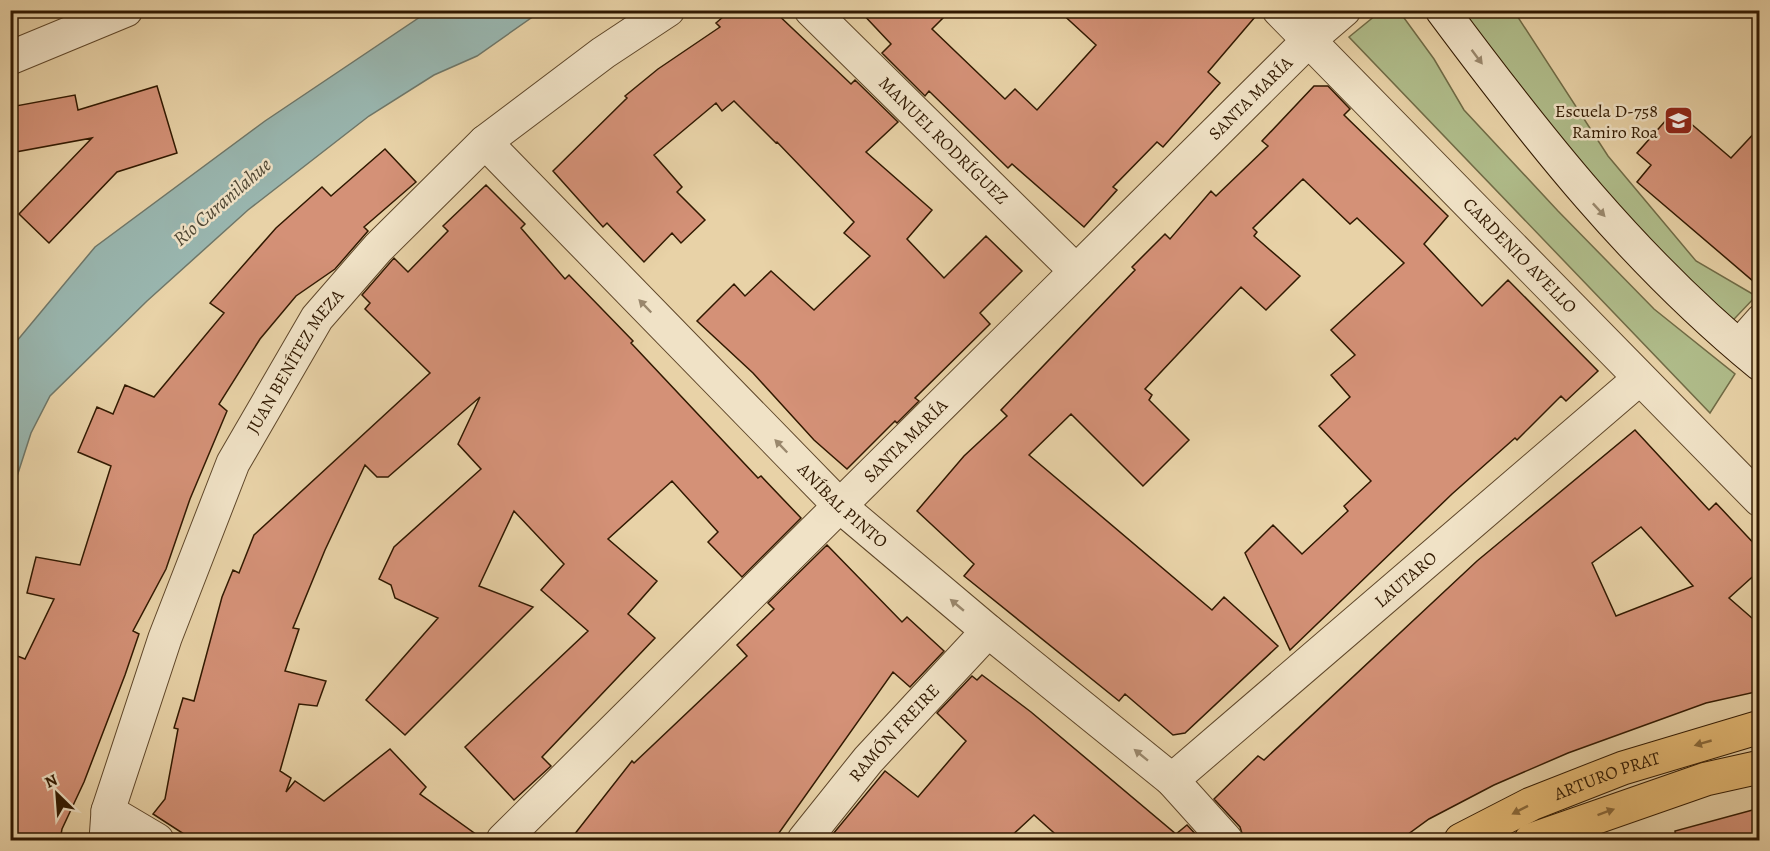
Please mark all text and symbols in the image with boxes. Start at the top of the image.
one-way arrow [1471,49,1483,65]
street label: SANTA MARÍA [1203,51,1298,145]
street label: MANUEL RODRÍGUEZ [873,71,1014,210]
place label: Escuela D-758 Ramiro Roa [1555,99,1659,144]
school or university icon: Escuela D-758 Ramiro Roa [1663,105,1695,137]
water label: Río Curanilahue [167,152,277,252]
street label: CARDENIO AVELLO [1458,192,1582,319]
one-way arrow [1592,202,1606,217]
street label: JUAN BENÍTEZ MEZA [241,284,349,438]
one-way arrow [638,299,652,314]
street label: SANTA MARÍA [858,393,953,488]
one-way arrow [775,439,789,453]
street label: ANÍBAL PINTO [792,457,893,553]
street label: LAUTARO [1369,546,1442,613]
one-way arrow [950,599,965,612]
street label: RAMÓN FREIRE [843,679,945,787]
one-way arrow [1694,739,1712,748]
street label: ARTURO PRAT [1550,746,1663,806]
one-way arrow [1133,749,1148,761]
north arrow [27,764,87,824]
text: N [41,769,61,794]
one-way arrow [1511,805,1528,815]
one-way arrow [1597,807,1615,817]

